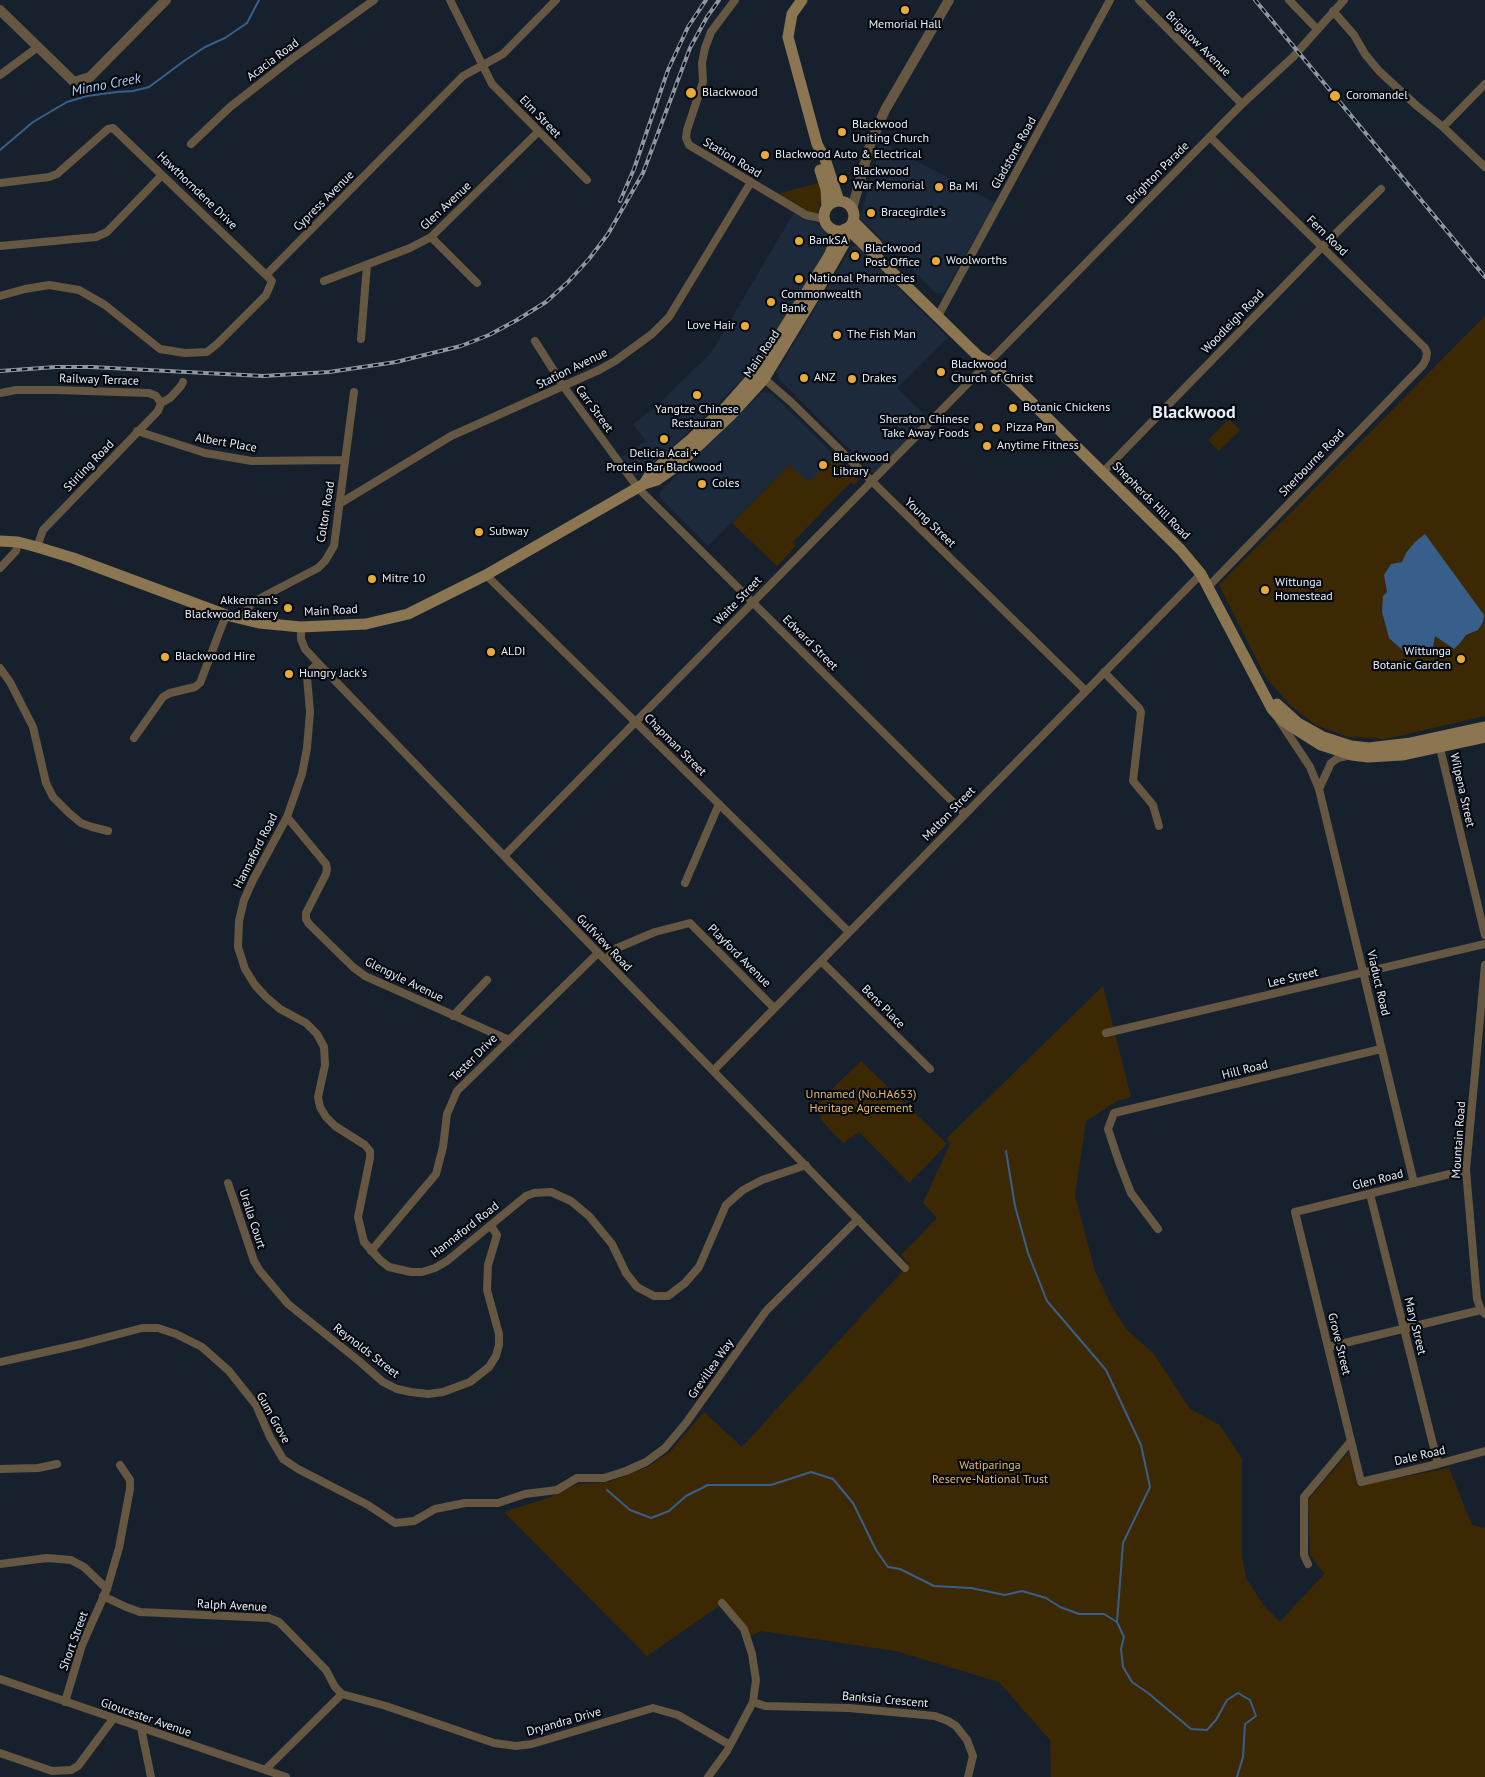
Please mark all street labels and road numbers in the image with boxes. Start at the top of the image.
street label: Brigalow Avenue [1163,9,1233,79]
street label: Acacia Road [244,36,302,84]
street label: Elm Street [516,93,564,141]
street label: Gladstone Road [988,115,1040,191]
street label: Station Road [700,135,764,181]
street label: Brighton Parade [1124,139,1192,207]
street label: Hawthorndene Drive [154,149,240,233]
street label: Cypress Avenue [291,168,357,234]
street label: Glen Avenue [418,179,474,233]
street label: Fern Road [1303,213,1351,259]
street label: Woodleigh Road [1199,287,1267,357]
street label: Main Road [741,328,783,380]
street label: Station Avenue [534,346,610,392]
street label: Railway Terrace [59,371,139,389]
street label: Carr Street [572,383,616,435]
street label: Sherbourne Road [1276,426,1348,500]
street label: Albert Place [194,431,258,455]
street label: Stirling Road [61,437,117,495]
street label: Shepherds Hill Road [1109,459,1193,543]
street label: Colton Road [314,480,338,544]
street label: Young Street [901,495,959,551]
street label: Waite Street [711,574,765,628]
street label: Main Road [304,602,358,620]
street label: Edward Street [779,612,841,674]
street label: Chapman Street [641,711,709,779]
street label: Wilpena Street [1446,752,1478,828]
street label: Melton Street [920,784,978,844]
street label: Hannaford Road [231,811,281,891]
street label: Gulfview Road [573,912,635,974]
street label: Playford Avenue [705,922,773,990]
street label: Viaduct Road [1363,949,1393,1017]
street label: Glengyle Avenue [362,955,446,1005]
street label: Lee Street [1266,965,1320,991]
street label: Bens Place [858,982,908,1032]
street label: Tester Drive [448,1032,500,1084]
street label: Hill Road [1221,1057,1269,1083]
street label: Mountain Road [1449,1101,1469,1179]
street label: Glen Road [1351,1167,1405,1193]
street label: Uralla Court [236,1187,268,1251]
street label: Hannaford Road [428,1199,502,1261]
street label: Mary Street [1401,1296,1429,1356]
street label: Grove Street [1324,1312,1354,1376]
street label: Reynolds Street [330,1321,402,1381]
street label: Grevillea Way [685,1336,737,1402]
street label: Gum Grove [253,1390,293,1446]
street label: Dale Road [1393,1443,1447,1469]
street label: Ralph Avenue [197,1597,267,1615]
street label: Short Street [57,1610,91,1672]
street label: Banksia Crescent [841,1689,929,1711]
street label: Gloucester Avenue [99,1696,193,1740]
street label: Dryandra Drive [525,1705,603,1739]

